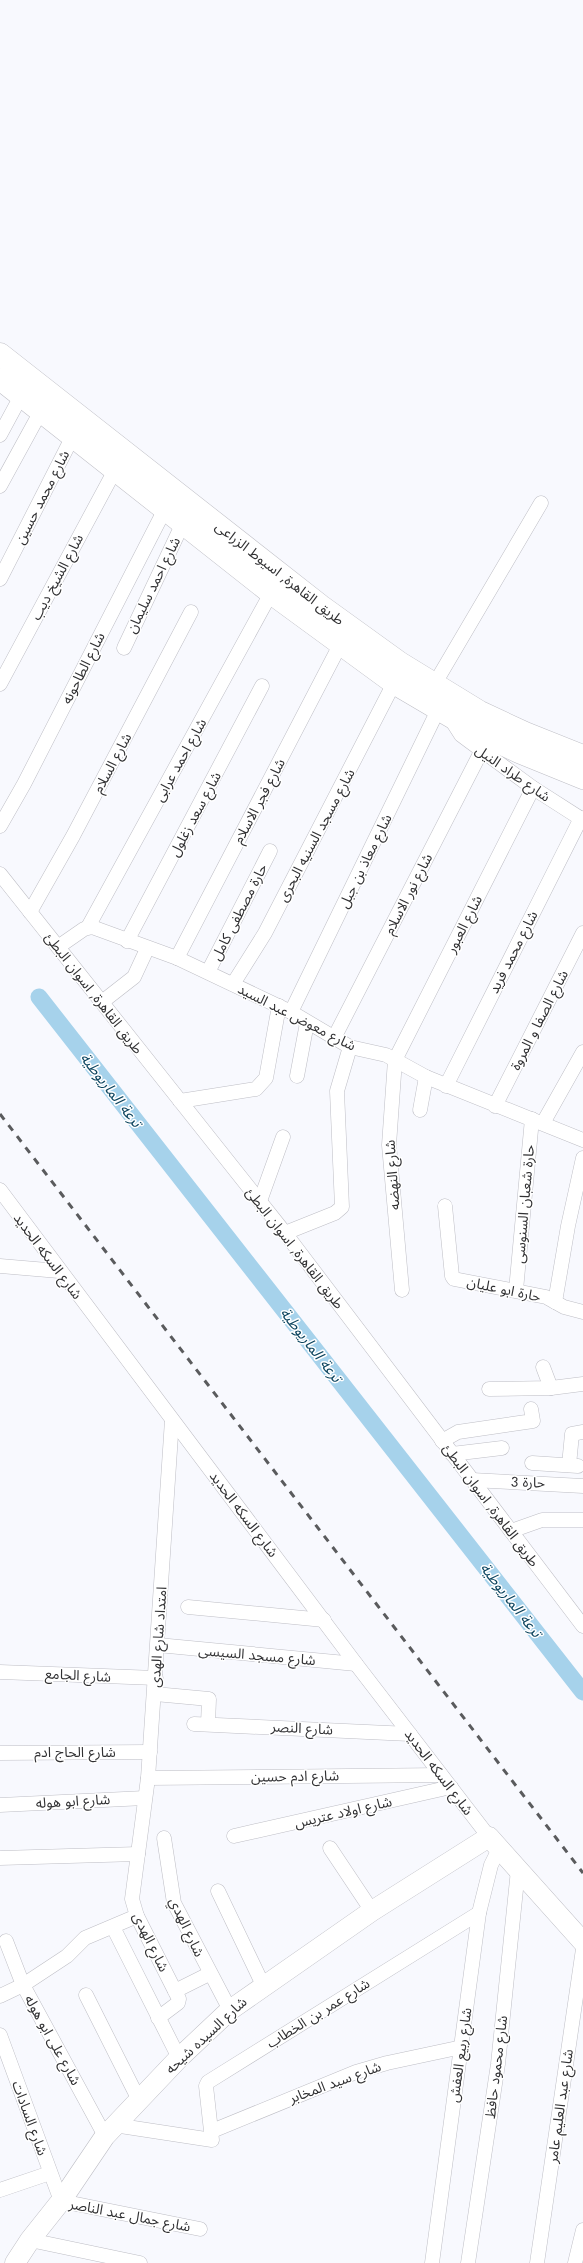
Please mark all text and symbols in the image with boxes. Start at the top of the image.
street label: شارع محمد حسين [10,447,75,548]
street label: طريق القاهرة, اسيوط الزراعى [211,516,349,630]
street label: شارع الشيخ ديب [26,530,89,624]
street label: شارع احمد سليمان [121,533,186,637]
street label: شارع الطاحونه [56,629,110,708]
street label: شارع احمد عرابى [149,715,212,806]
street label: شارع السلام [88,729,137,797]
street label: شارع طراد النيل [471,740,555,807]
street label: شارع فجر الاسلام [228,755,291,848]
street label: شارع مسجد السنيه البحرى [272,765,360,906]
street label: شارع سعد زغلول [164,768,227,861]
street label: شارع معاذ بن جبل [334,811,397,912]
street label: شارع نور الاسلام [379,850,438,939]
street label: حارة مصطفى كامل [206,860,272,964]
street label: شارع العبور [440,892,488,958]
street label: شارع محمد فريد [484,907,543,997]
street label: طريق القاهرة, اسوان البطئ [40,928,148,1058]
street label: شارع الصفا و المروة [505,966,574,1074]
street label: شارع معوض عبد السيد [234,979,360,1056]
water label: ترعة الماريوطية [75,1048,149,1134]
street label: شارع النهضه [380,1139,405,1211]
street label: حارة شعبان السنوسى [509,1144,539,1264]
street label: طريق القاهرة, اسوان البطئ [241,1183,349,1313]
street label: شارع السكه الحديد [8,1209,87,1304]
street label: حارة ابو عليان [465,1271,543,1307]
water label: ترعة الماريوطية [275,1303,349,1389]
street label: طريق القاهرة, اسوان البطئ [438,1439,544,1571]
street label: شارع السكه الحديد [204,1467,283,1562]
street label: حارة 3 [510,1471,546,1493]
water label: ترعة الماريوطية [475,1558,549,1644]
street label: امتداد شارع الهدى [144,1586,173,1688]
street label: شارع مسجد السيسى [197,1640,316,1671]
street label: شارع الجامع [44,1663,112,1688]
street label: شارع النصر [269,1716,334,1741]
street label: شارع السكه الحديد [399,1725,478,1820]
street label: شارع الحاج ادم [34,1742,116,1763]
street label: شارع ادم حسين [251,1765,339,1788]
street label: شارع ابو هوله [35,1789,111,1814]
street label: شارع اولاد عتريس [292,1791,394,1834]
street label: شارع الهدي [163,1894,210,1961]
street label: شارع الهدى [127,1909,174,1975]
street label: شارع عمر بن الخطاب [263,1973,374,2054]
street label: شارع على ابو هوله [19,1991,86,2089]
street label: شارع السيده شيحه [161,1992,252,2079]
street label: شارع ربيع العفش [443,2006,478,2104]
street label: شارع محمود حافظ [480,2014,513,2120]
street label: شارع عبد العليم عامر [542,2048,579,2165]
street label: شارع سيد المخابر [285,2056,384,2109]
street label: شارع السادات [6,2078,53,2159]
street label: شارع جمال عبد الناصر [66,2193,192,2238]

